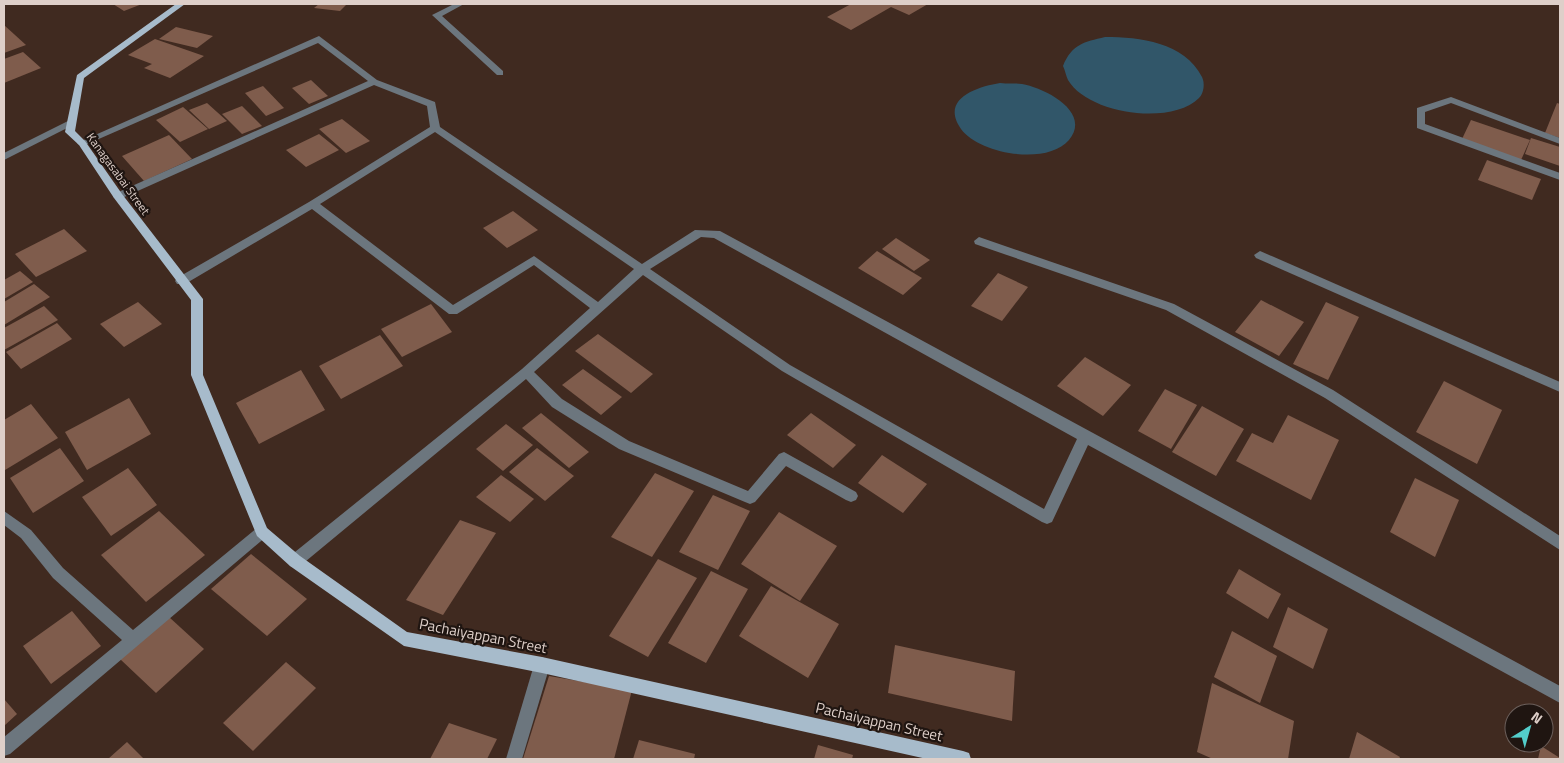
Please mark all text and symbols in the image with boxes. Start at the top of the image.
street label: Kanagasabai Street [82,129,155,219]
street label: Pachaiyappan Street [417,612,550,659]
street label: Pachaiyappan Street [813,696,946,747]
north arrow [1504,703,1554,753]
text: N [1527,706,1547,729]

